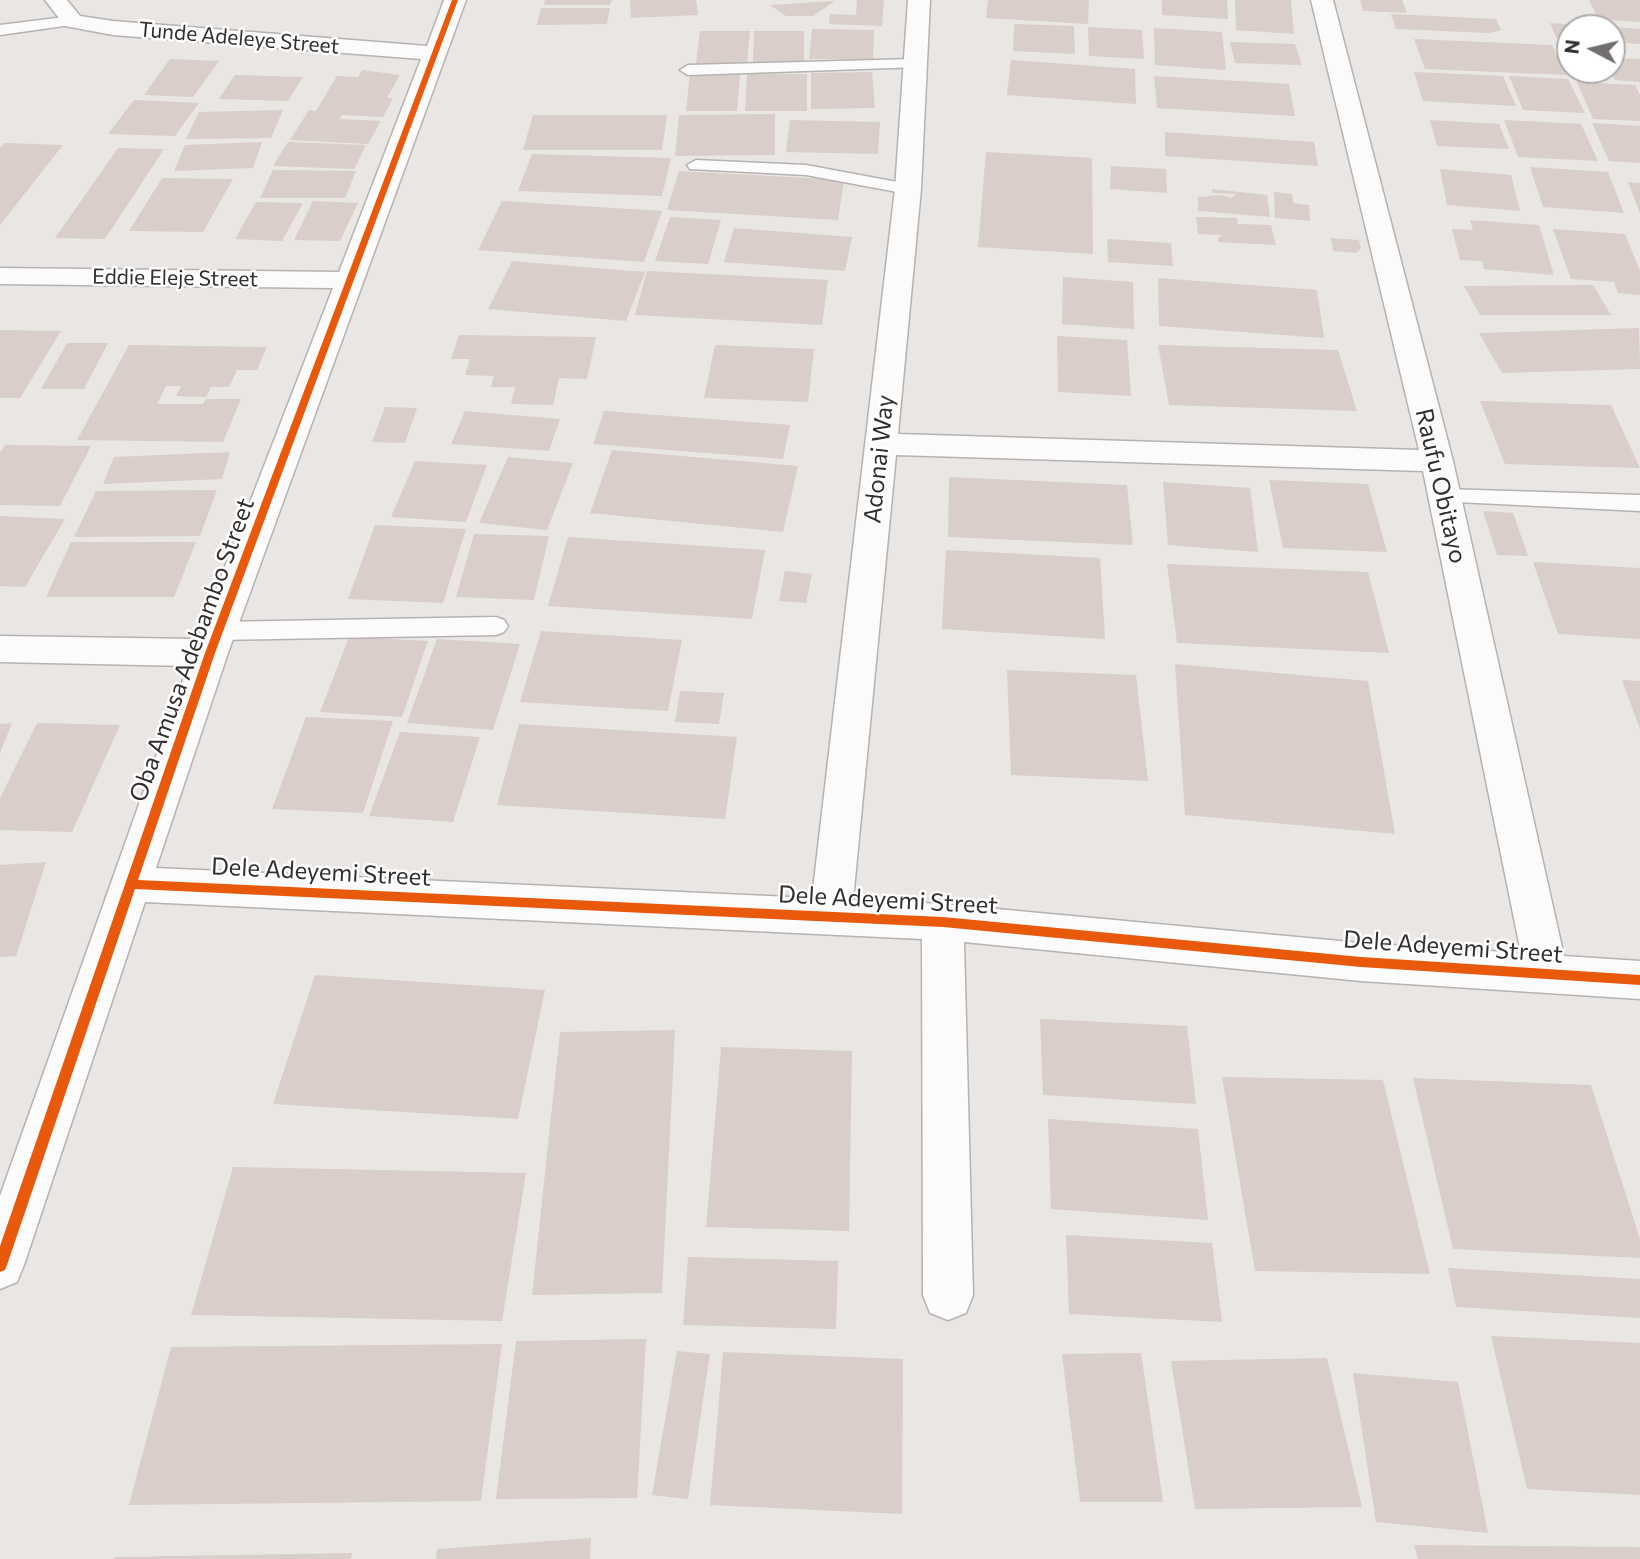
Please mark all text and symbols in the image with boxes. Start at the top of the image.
north arrow [1556,14,1626,84]
street label: Tunde Adeleye Street [138,17,340,59]
text: N [1559,38,1584,55]
street label: Eddie Eleje Street [92,264,258,292]
street label: Adonai Way [858,393,900,525]
street label: Raufu Obitayo [1409,406,1473,566]
street label: Oba Amusa Adebambo Street [124,494,260,806]
street label: Dele Adeyemi Street [210,852,432,892]
street label: Dele Adeyemi Street [777,880,999,920]
street label: Dele Adeyemi Street [1342,925,1564,969]

